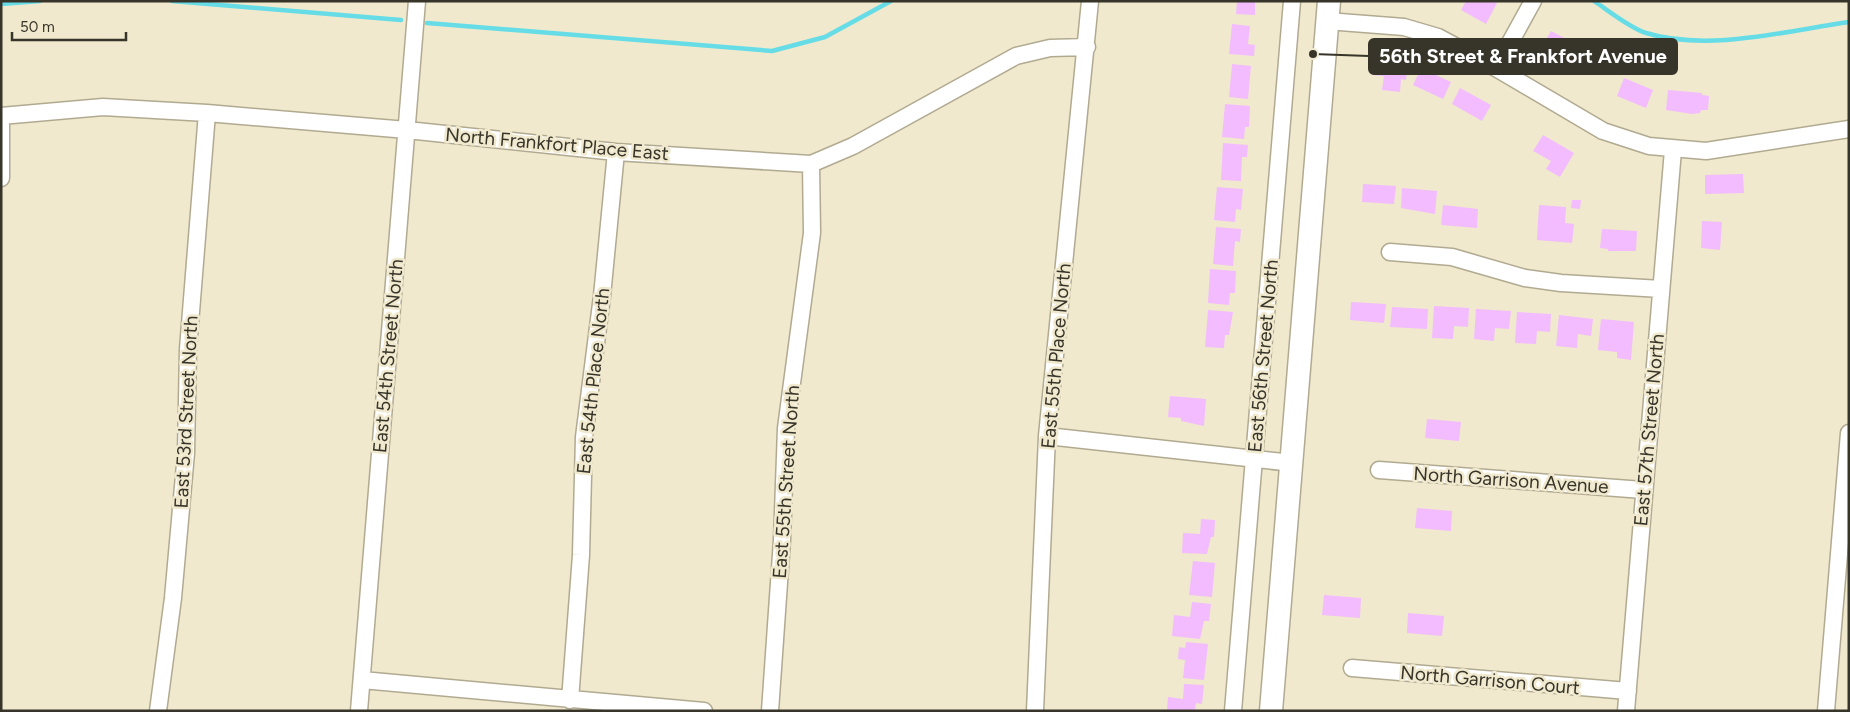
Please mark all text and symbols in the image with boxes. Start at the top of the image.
scale bar [12,10,126,42]
text: 50 m [20,18,55,36]
callout: 56th Street & Frankfort Avenue [1369,39,1677,74]
text: 56th Street & Frankfort Avenue [1379,44,1667,68]
street label: North Frankfort Place East [444,123,670,165]
street label: East 54th Street North [368,258,408,454]
street label: East 56th Street North [1243,259,1283,453]
street label: East 55th Place North [1036,262,1076,450]
street label: East 54th Place North [572,287,614,475]
street label: East 53rd Street North [169,315,203,509]
street label: East 57th Street North [1629,333,1669,527]
street label: East 55th Street North [768,385,804,579]
street label: North Garrison Avenue [1413,462,1609,498]
street label: North Garrison Court [1399,661,1581,699]

